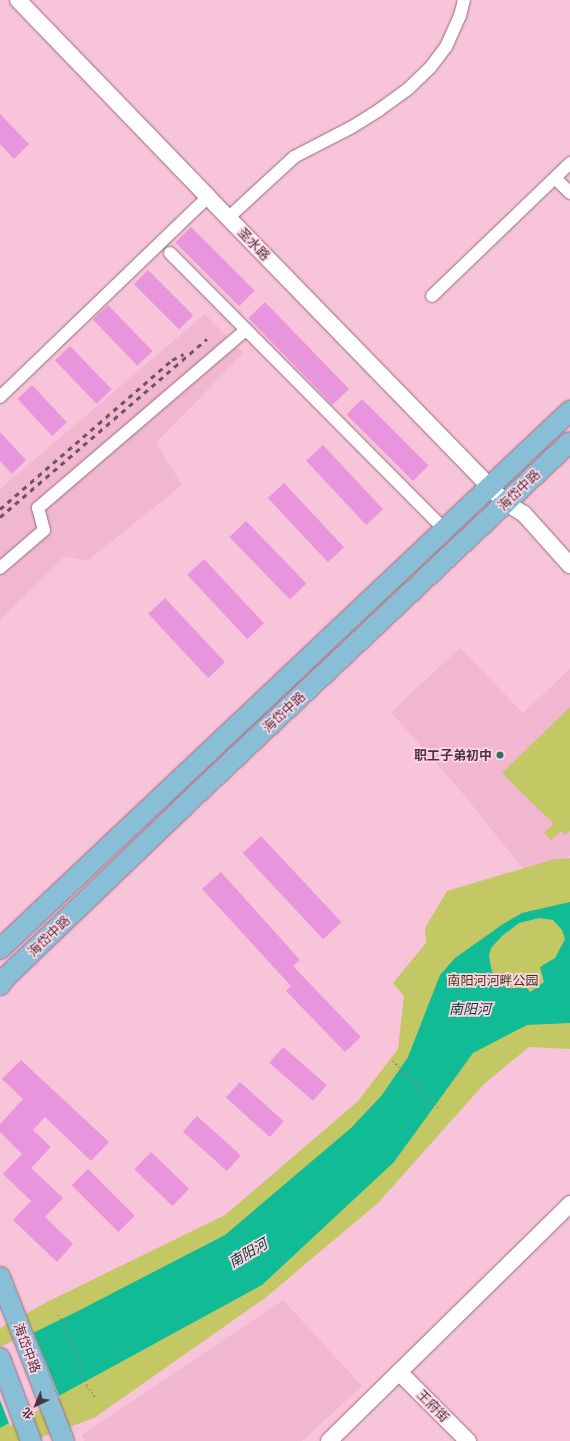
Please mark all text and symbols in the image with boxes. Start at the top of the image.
street label: 圣水路 [235,225,273,263]
street label: 海岱中路 [495,466,543,514]
street label: 海岱中路 [260,689,308,735]
place label: 职工子弟初中 [414,747,492,763]
marker: 职工子弟初中 [495,750,505,760]
street label: 海岱中路 [25,912,73,960]
park label: 南阳河河畔公园 [448,972,538,988]
water label: 南阳河 [449,1001,491,1017]
water label: 南阳河 [226,1235,270,1271]
street label: 海岱中路 [10,1321,44,1375]
north arrow [16,1385,56,1425]
street label: 王府街 [414,1387,452,1425]
text: 北 [19,1405,36,1422]

